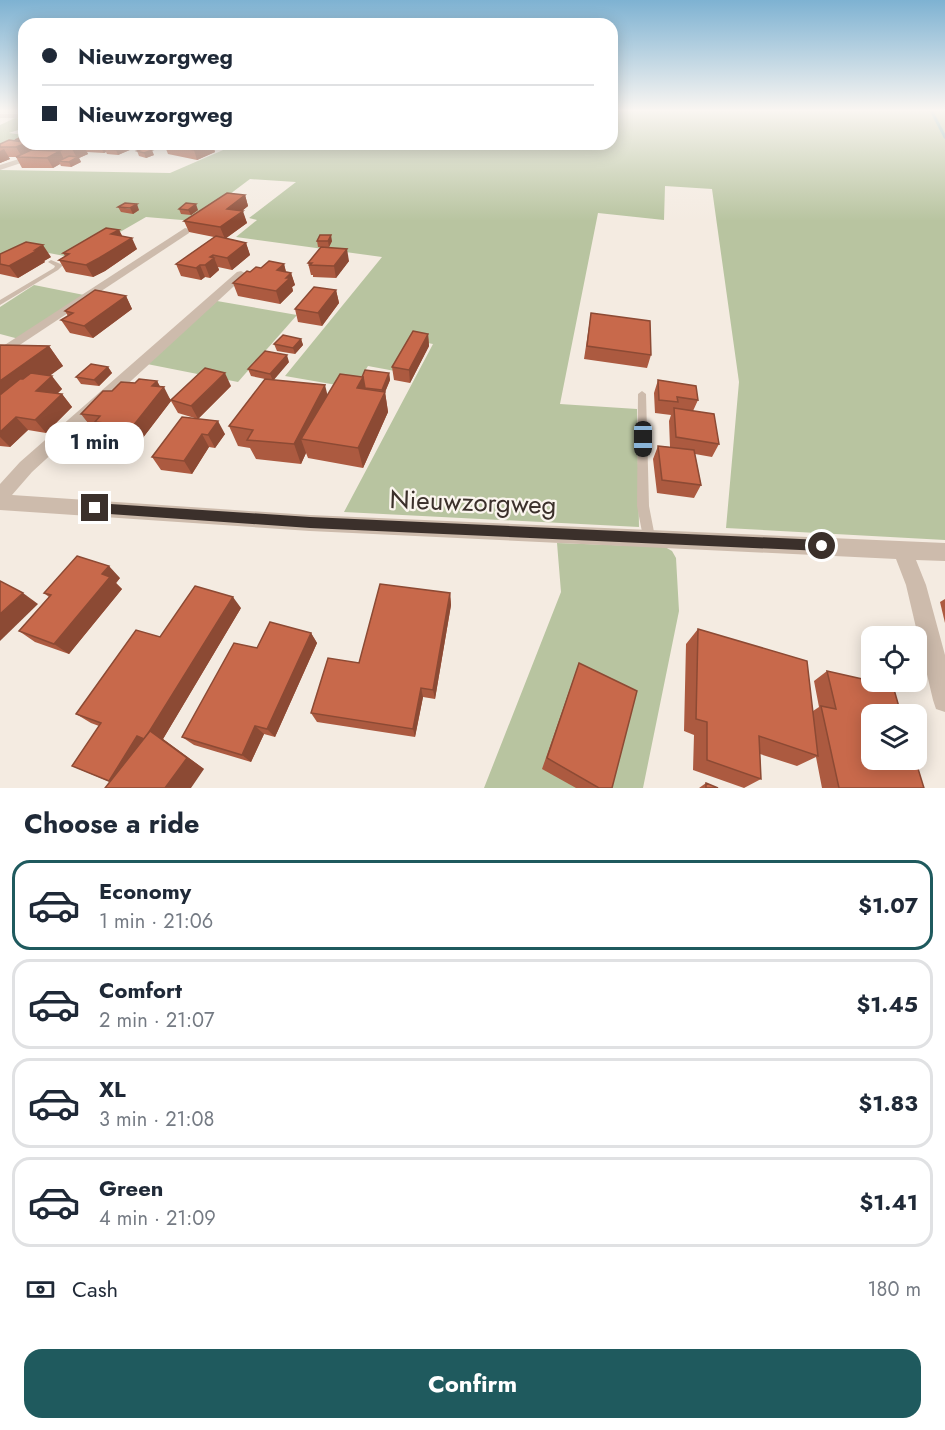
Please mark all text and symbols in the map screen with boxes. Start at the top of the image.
text: Nieuwzorgweg [78,40,233,72]
text: Nieuwzorgweg [78,98,233,130]
callout: 1 min [46,421,144,463]
car [634,421,652,457]
text: 1 min [70,428,119,457]
street label: Nieuwzorgweg [389,480,557,524]
route end [81,494,108,521]
route start [808,532,835,559]
map controls [861,626,927,770]
button: locate [861,626,927,692]
button: layers [861,704,927,770]
text: Choose a ride [24,804,199,843]
text: Economy [99,875,191,907]
icon: car [27,878,81,932]
text: $1.07 [858,889,918,921]
text: 1 min · 21:06 [99,907,213,936]
text: Comfort [99,974,182,1006]
icon: car [27,977,81,1031]
text: $1.45 [856,988,918,1020]
text: 2 min · 21:07 [99,1006,215,1035]
text: XL [99,1073,126,1105]
icon: car [27,1076,81,1130]
text: $1.83 [859,1087,918,1119]
text: 3 min · 21:08 [99,1105,215,1134]
text: Green [99,1172,163,1204]
icon: car [27,1175,81,1229]
text: $1.41 [859,1186,918,1218]
text: 4 min · 21:09 [99,1204,216,1233]
icon: cash [24,1273,57,1306]
text: Cash [72,1273,118,1305]
text: 180 m [867,1275,921,1304]
button: Confirm [24,1349,921,1418]

